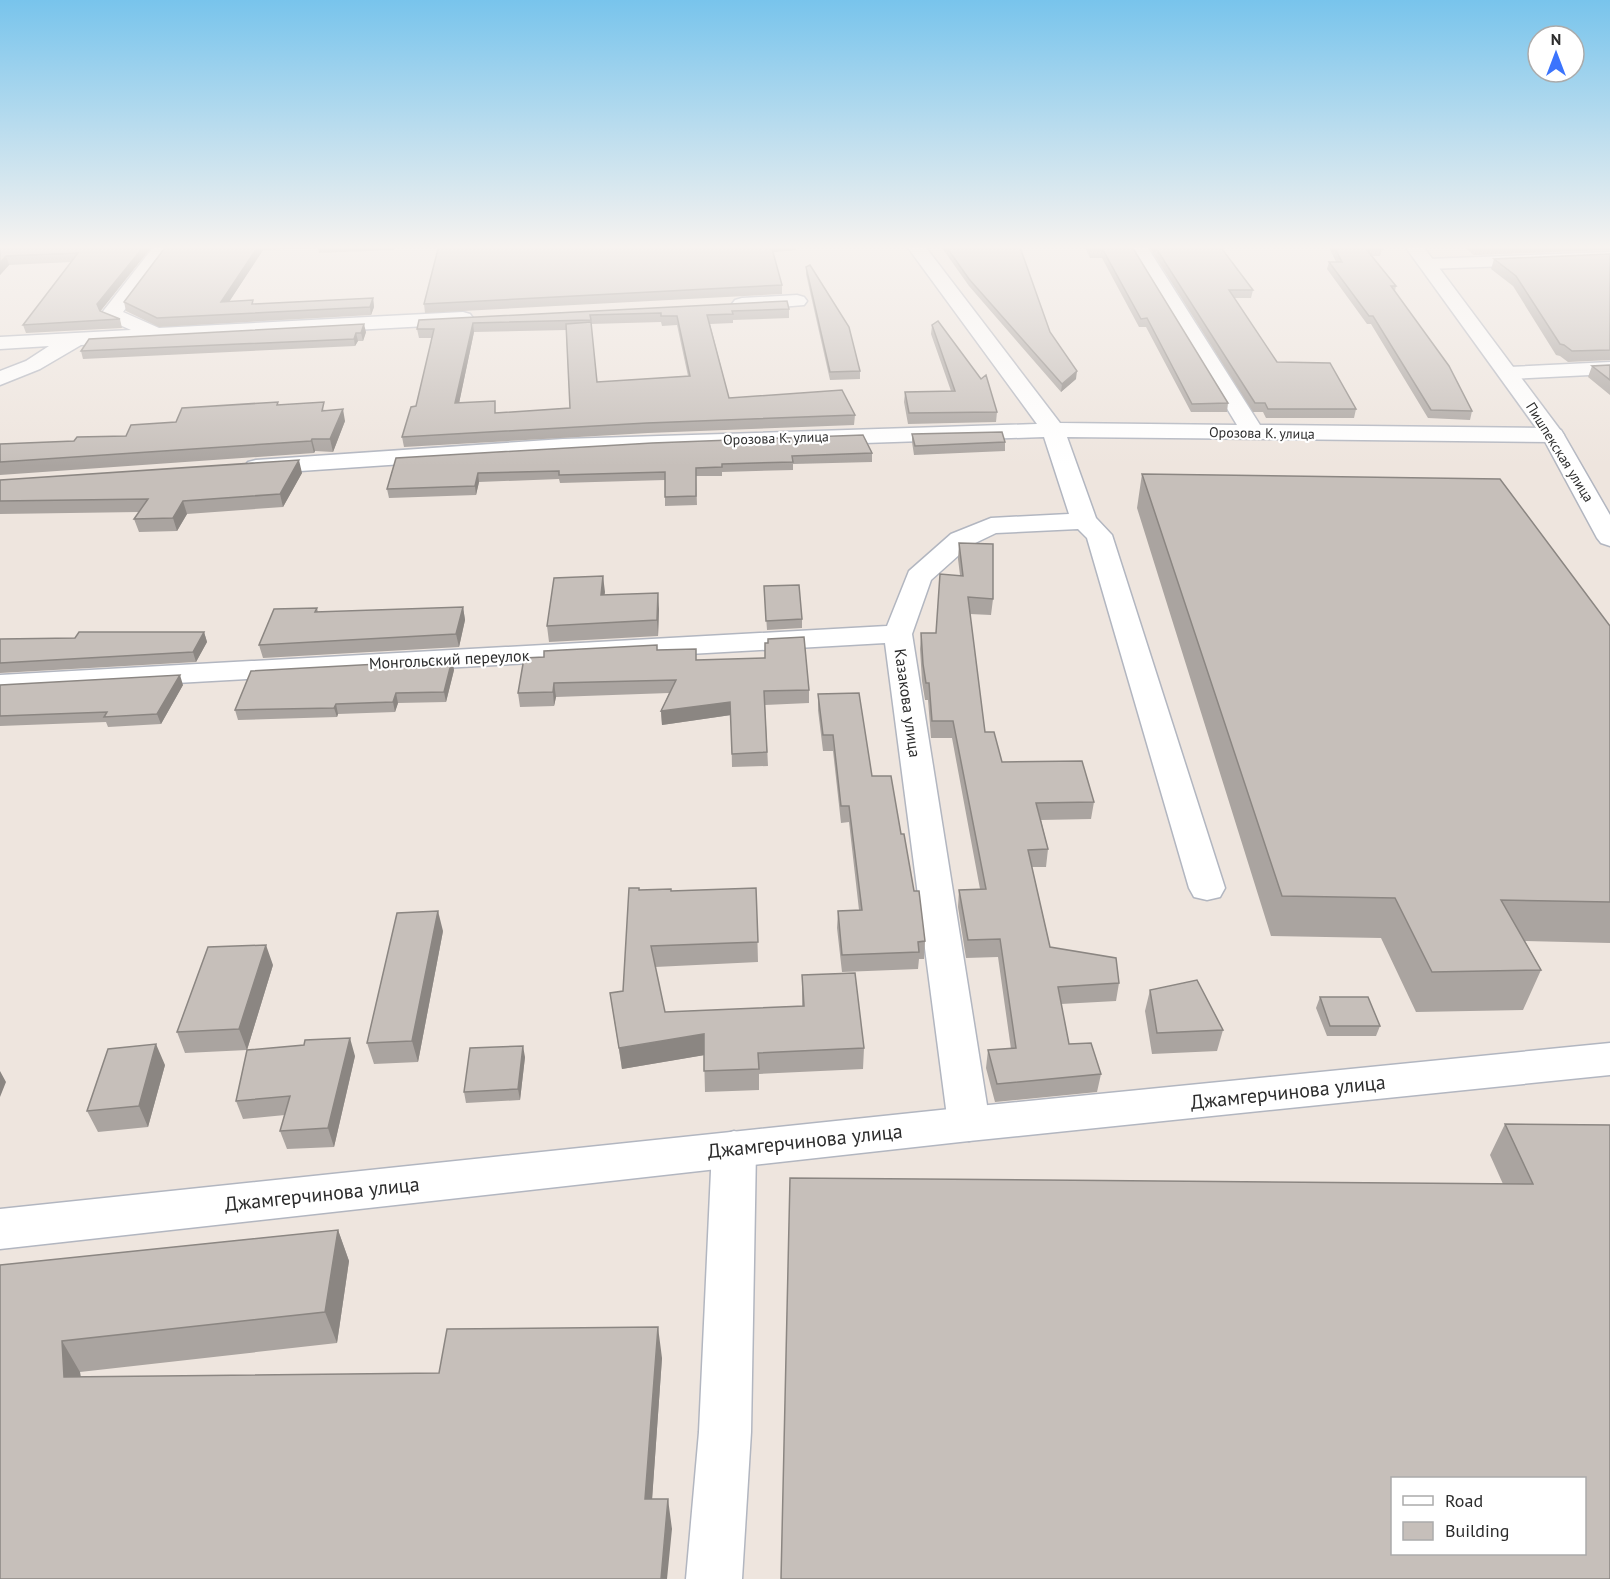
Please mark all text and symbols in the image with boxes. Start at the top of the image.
north arrow [1526,24,1586,84]
text: N [1551,29,1561,49]
street label: Пишпекская улица [1522,399,1598,505]
street label: Орозова К. улица [1209,423,1315,443]
street label: Орозова К. улица [723,427,829,449]
street label: Монгольский переулок [368,645,530,673]
street label: Казакова улица [890,647,926,759]
street label: Джамгерчинова улица [1189,1069,1387,1115]
street label: Джамгерчинова улица [706,1118,904,1164]
street label: Джамгерчинова улица [223,1171,421,1217]
legend [1391,1477,1586,1555]
text: Road [1445,1489,1483,1512]
text: Building [1445,1519,1509,1542]

